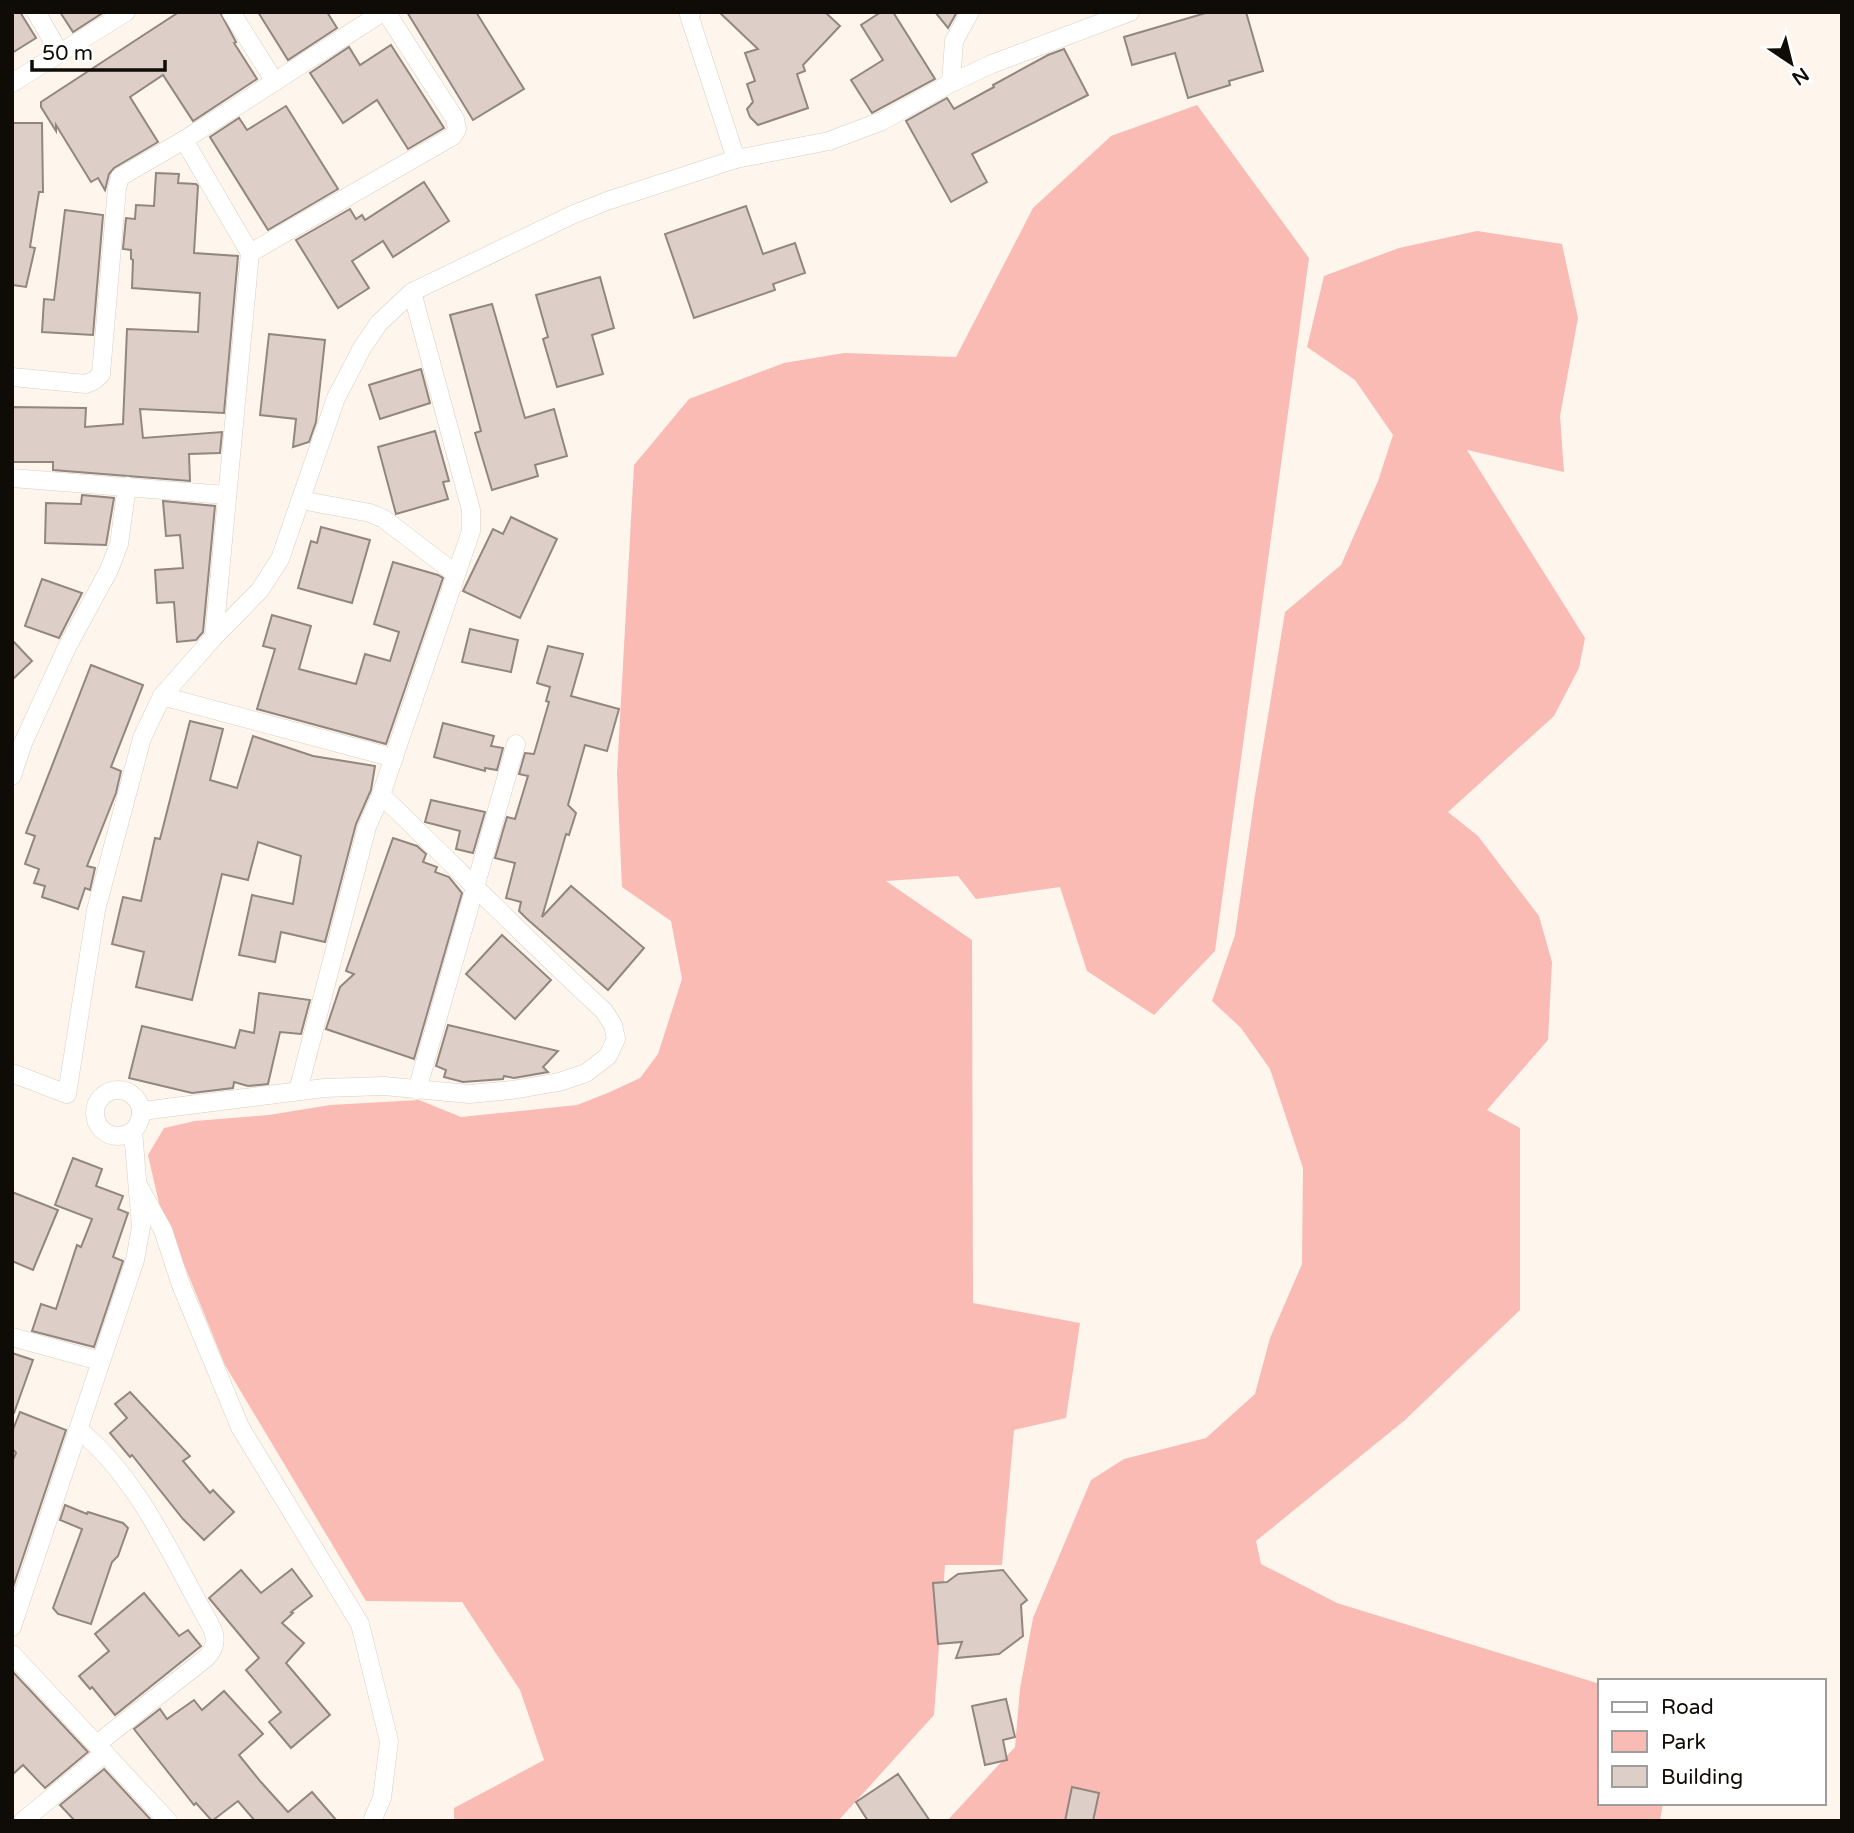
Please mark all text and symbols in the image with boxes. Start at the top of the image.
scale bar [32,28,164,72]
north arrow [1756,28,1826,98]
text: 50 m [42,41,93,66]
text: N [1788,63,1813,89]
legend [1598,1679,1826,1805]
text: Road [1661,1695,1714,1720]
text: Park [1661,1730,1706,1755]
text: Building [1661,1765,1743,1790]

